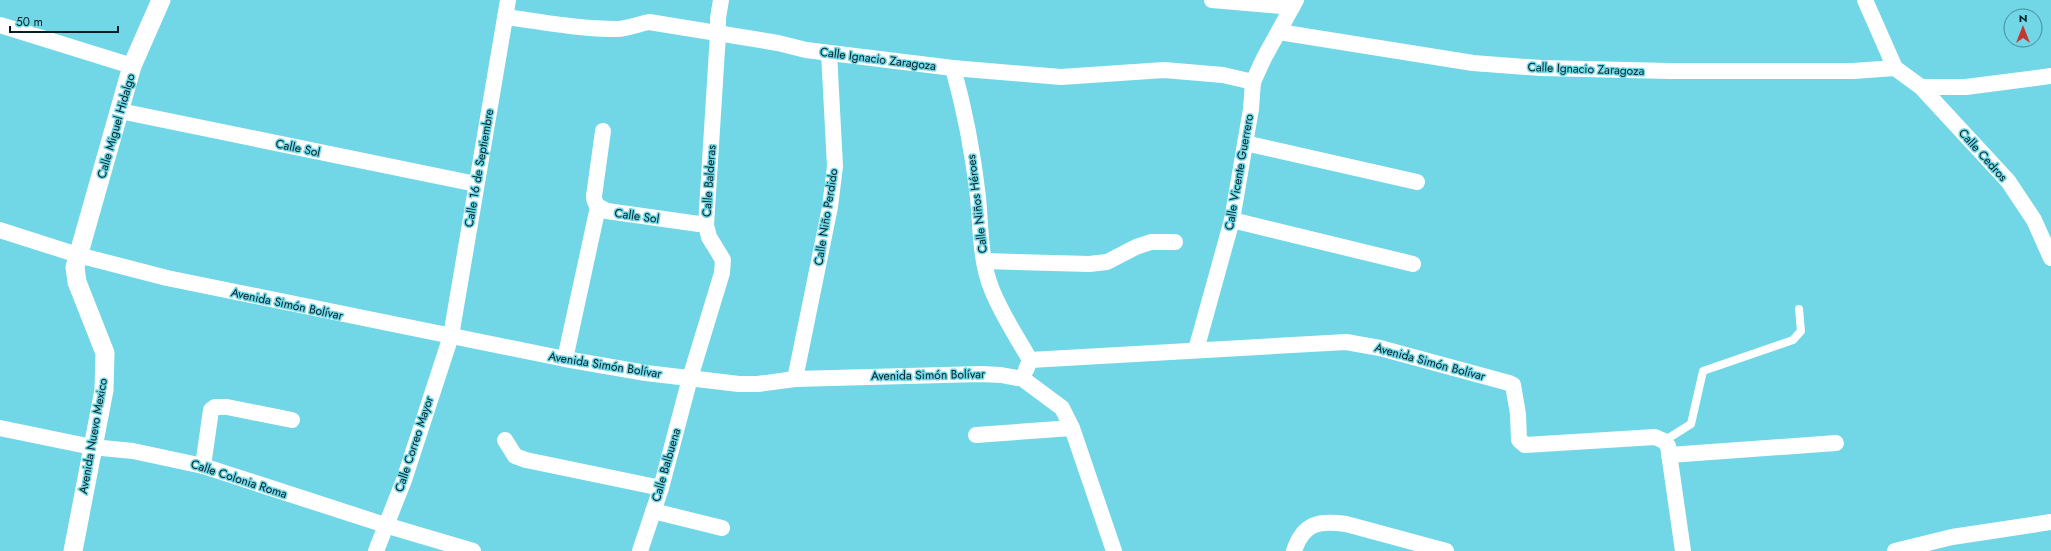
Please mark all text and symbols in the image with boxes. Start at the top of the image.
scale bar [10,8,118,34]
north arrow [2003,8,2043,48]
text: N [2019,10,2027,26]
text: 50 m [16,13,43,31]
street label: Calle Ignacio Zaragoza [819,43,937,75]
street label: Calle Ignacio Zaragoza [1527,58,1645,80]
street label: Calle Miguel Hidalgo [92,71,140,181]
street label: Calle 16 de Septiembre [460,107,498,229]
street label: Calle Vicente Guerrero [1220,112,1258,232]
street label: Calle Cedros [1954,125,2012,186]
street label: Calle Sol [274,134,322,162]
street label: Calle Balderas [698,144,721,218]
street label: Calle Niños Héroes [962,153,992,254]
street label: Calle Niño Perdido [809,167,843,267]
street label: Calle Sol [613,204,661,228]
street label: Avenida Simón Bolívar [229,283,346,325]
street label: Avenida Simón Bolívar [1373,339,1488,386]
street label: Avenida Simón Bolívar [547,347,664,383]
street label: Avenida Simón Bolívar [871,365,986,385]
street label: Avenida Nuevo Mexico [74,376,112,495]
street label: Calle Correo Mayor [390,393,438,494]
street label: Calle Balbuena [647,426,685,504]
street label: Calle Colonia Roma [188,455,290,503]

